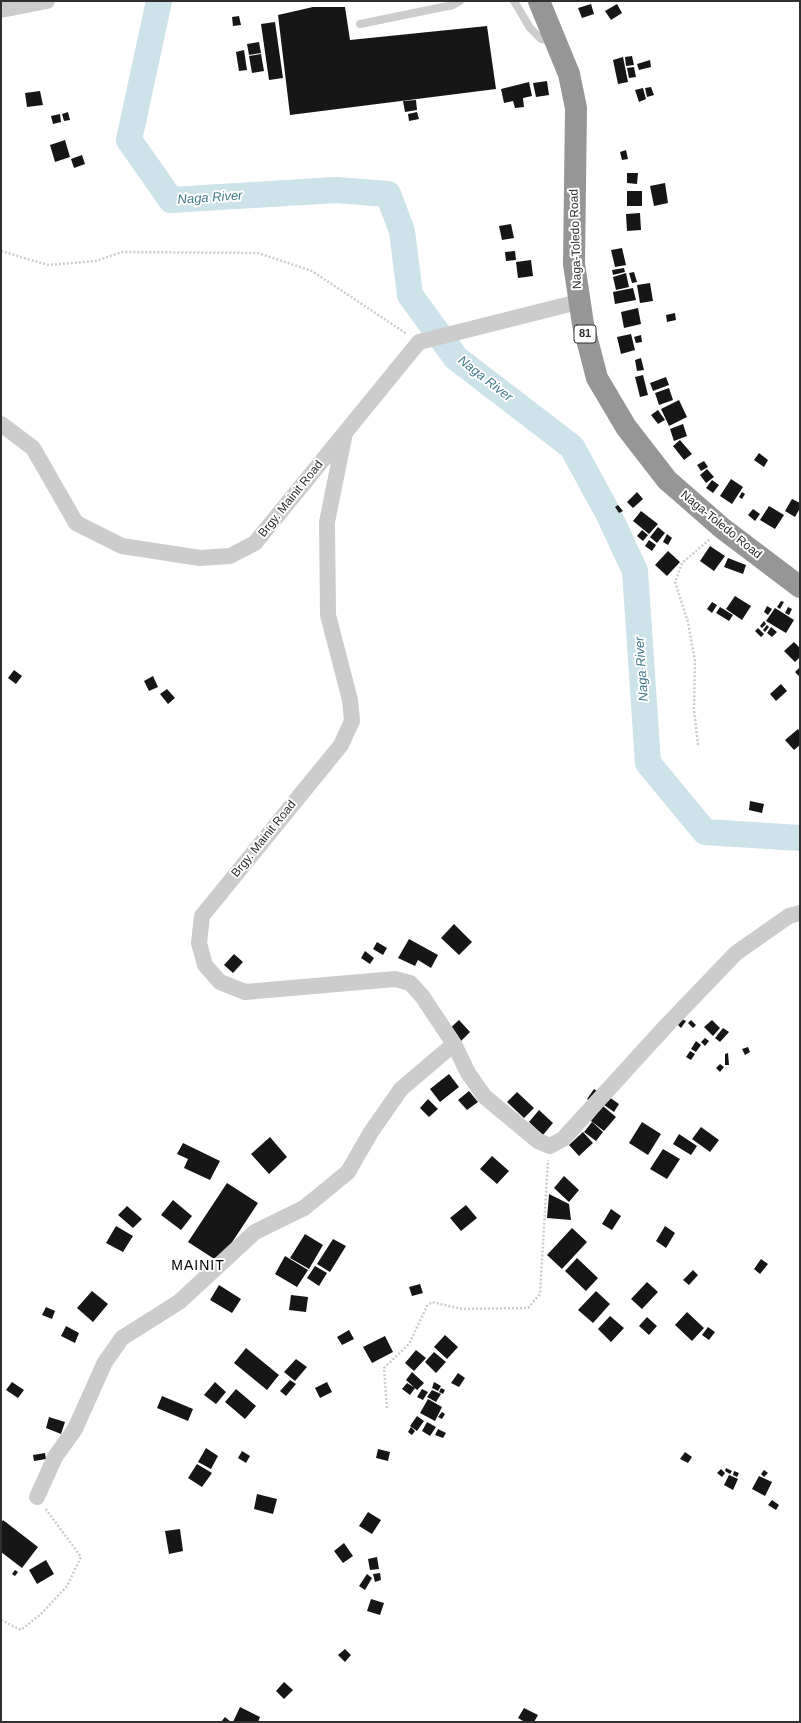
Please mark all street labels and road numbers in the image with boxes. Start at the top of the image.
street label: Naga-Toledo Road [567,189,585,289]
road number: 81 [574,325,596,343]
street label: Brgy. Mainit Road [256,458,326,540]
street label: Naga-Toledo Road [678,488,764,562]
street label: Brgy. Mainit Road [229,798,299,880]

